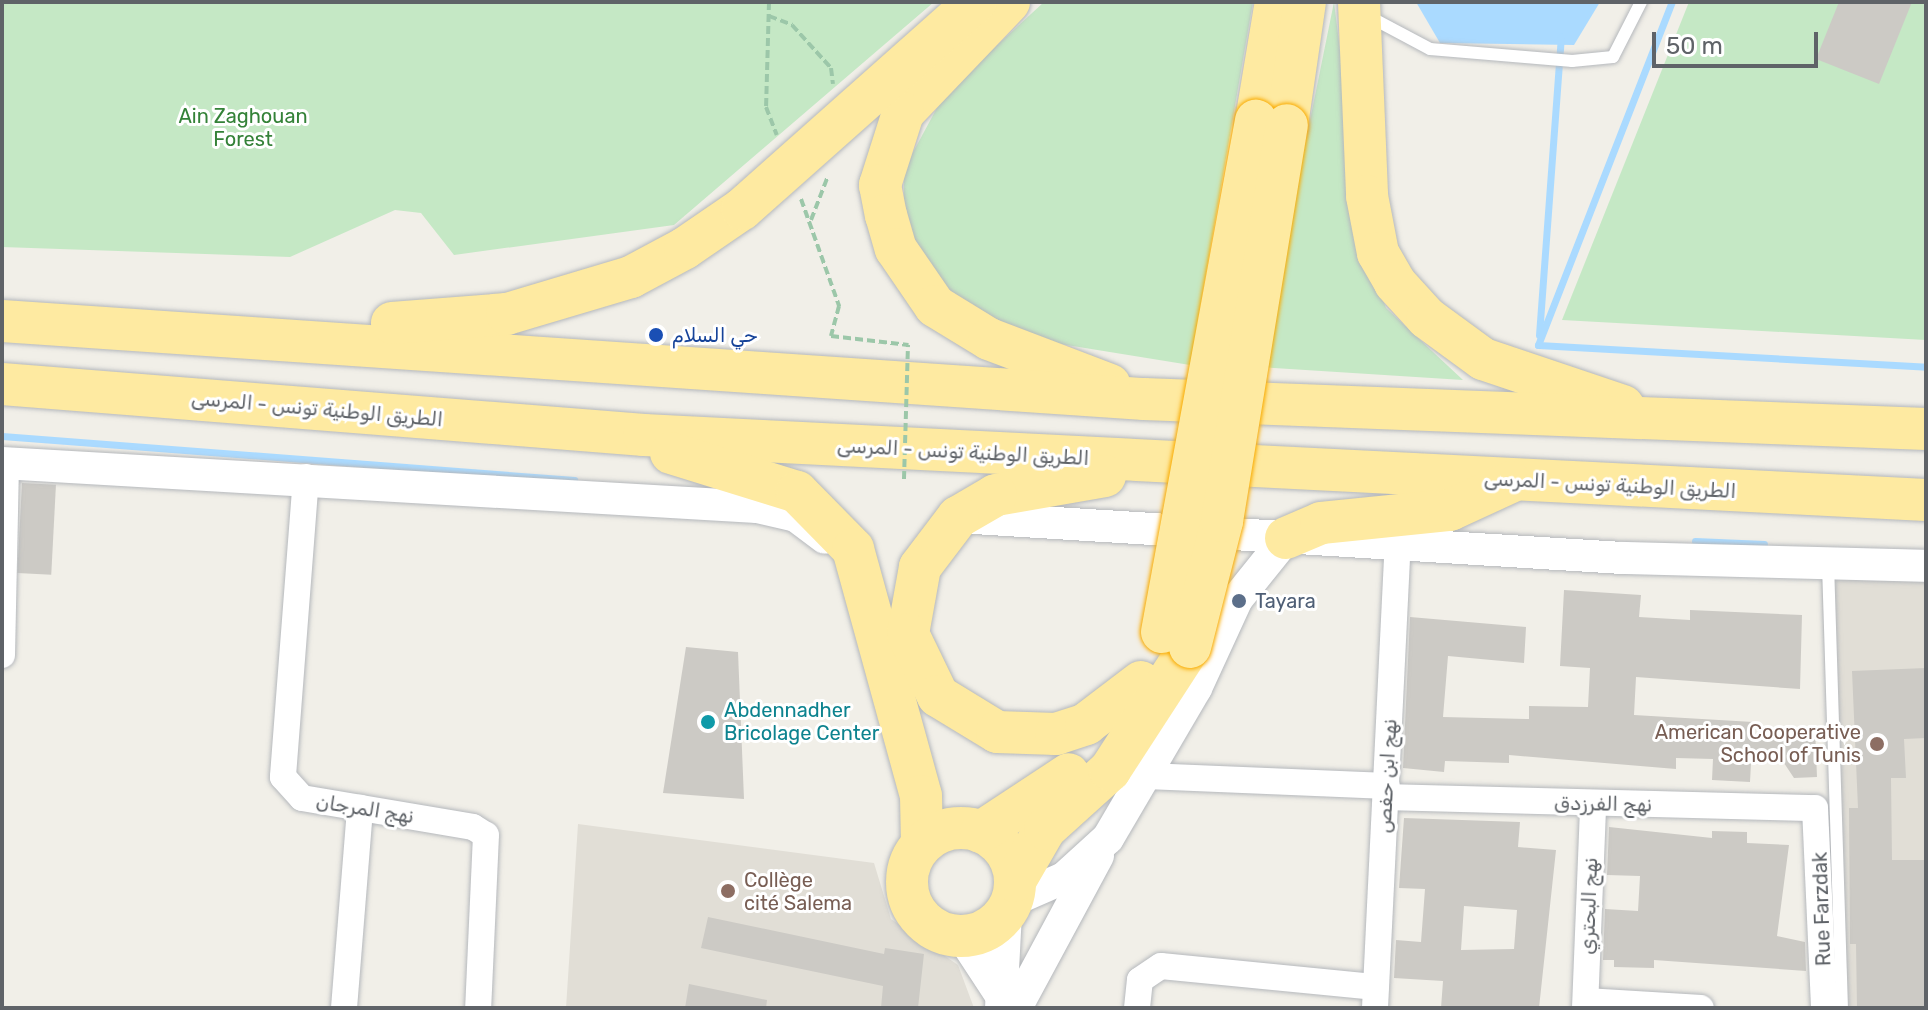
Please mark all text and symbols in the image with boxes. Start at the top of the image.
scale bar [1656,16,1822,66]
text: 50 m [1666,32,1723,60]
park label: Ain Zaghouan Forest [178,105,308,152]
place label: حي السلام [672,323,758,347]
marker: حي السلام [647,326,665,344]
street label: الطريق الوطنية تونس - المرسى [190,386,444,432]
street label: الطريق الوطنية تونس - المرسى [836,433,1090,471]
street label: الطريق الوطنية تونس - المرسى [1483,466,1737,504]
place label: Tayara [1255,589,1316,613]
marker: Tayara [1230,592,1248,610]
place label: Abdennadher Bricolage Center [724,698,879,745]
marker: Abdennadher Bricolage Center [699,713,717,731]
street label: نهج ابن حفص [1372,718,1402,834]
place label: American Cooperative School of Tunis [1655,720,1861,767]
marker: American Cooperative School of Tunis [1868,735,1886,753]
street label: نهج المرجان [314,789,416,829]
street label: نهج الفرزدق [1554,791,1652,817]
street label: Rue Farzdak [1808,851,1836,967]
street label: نهج البحتري [1575,857,1603,955]
place label: Collège cité Salema [744,868,852,915]
marker: Collège cité Salema [719,882,737,900]

